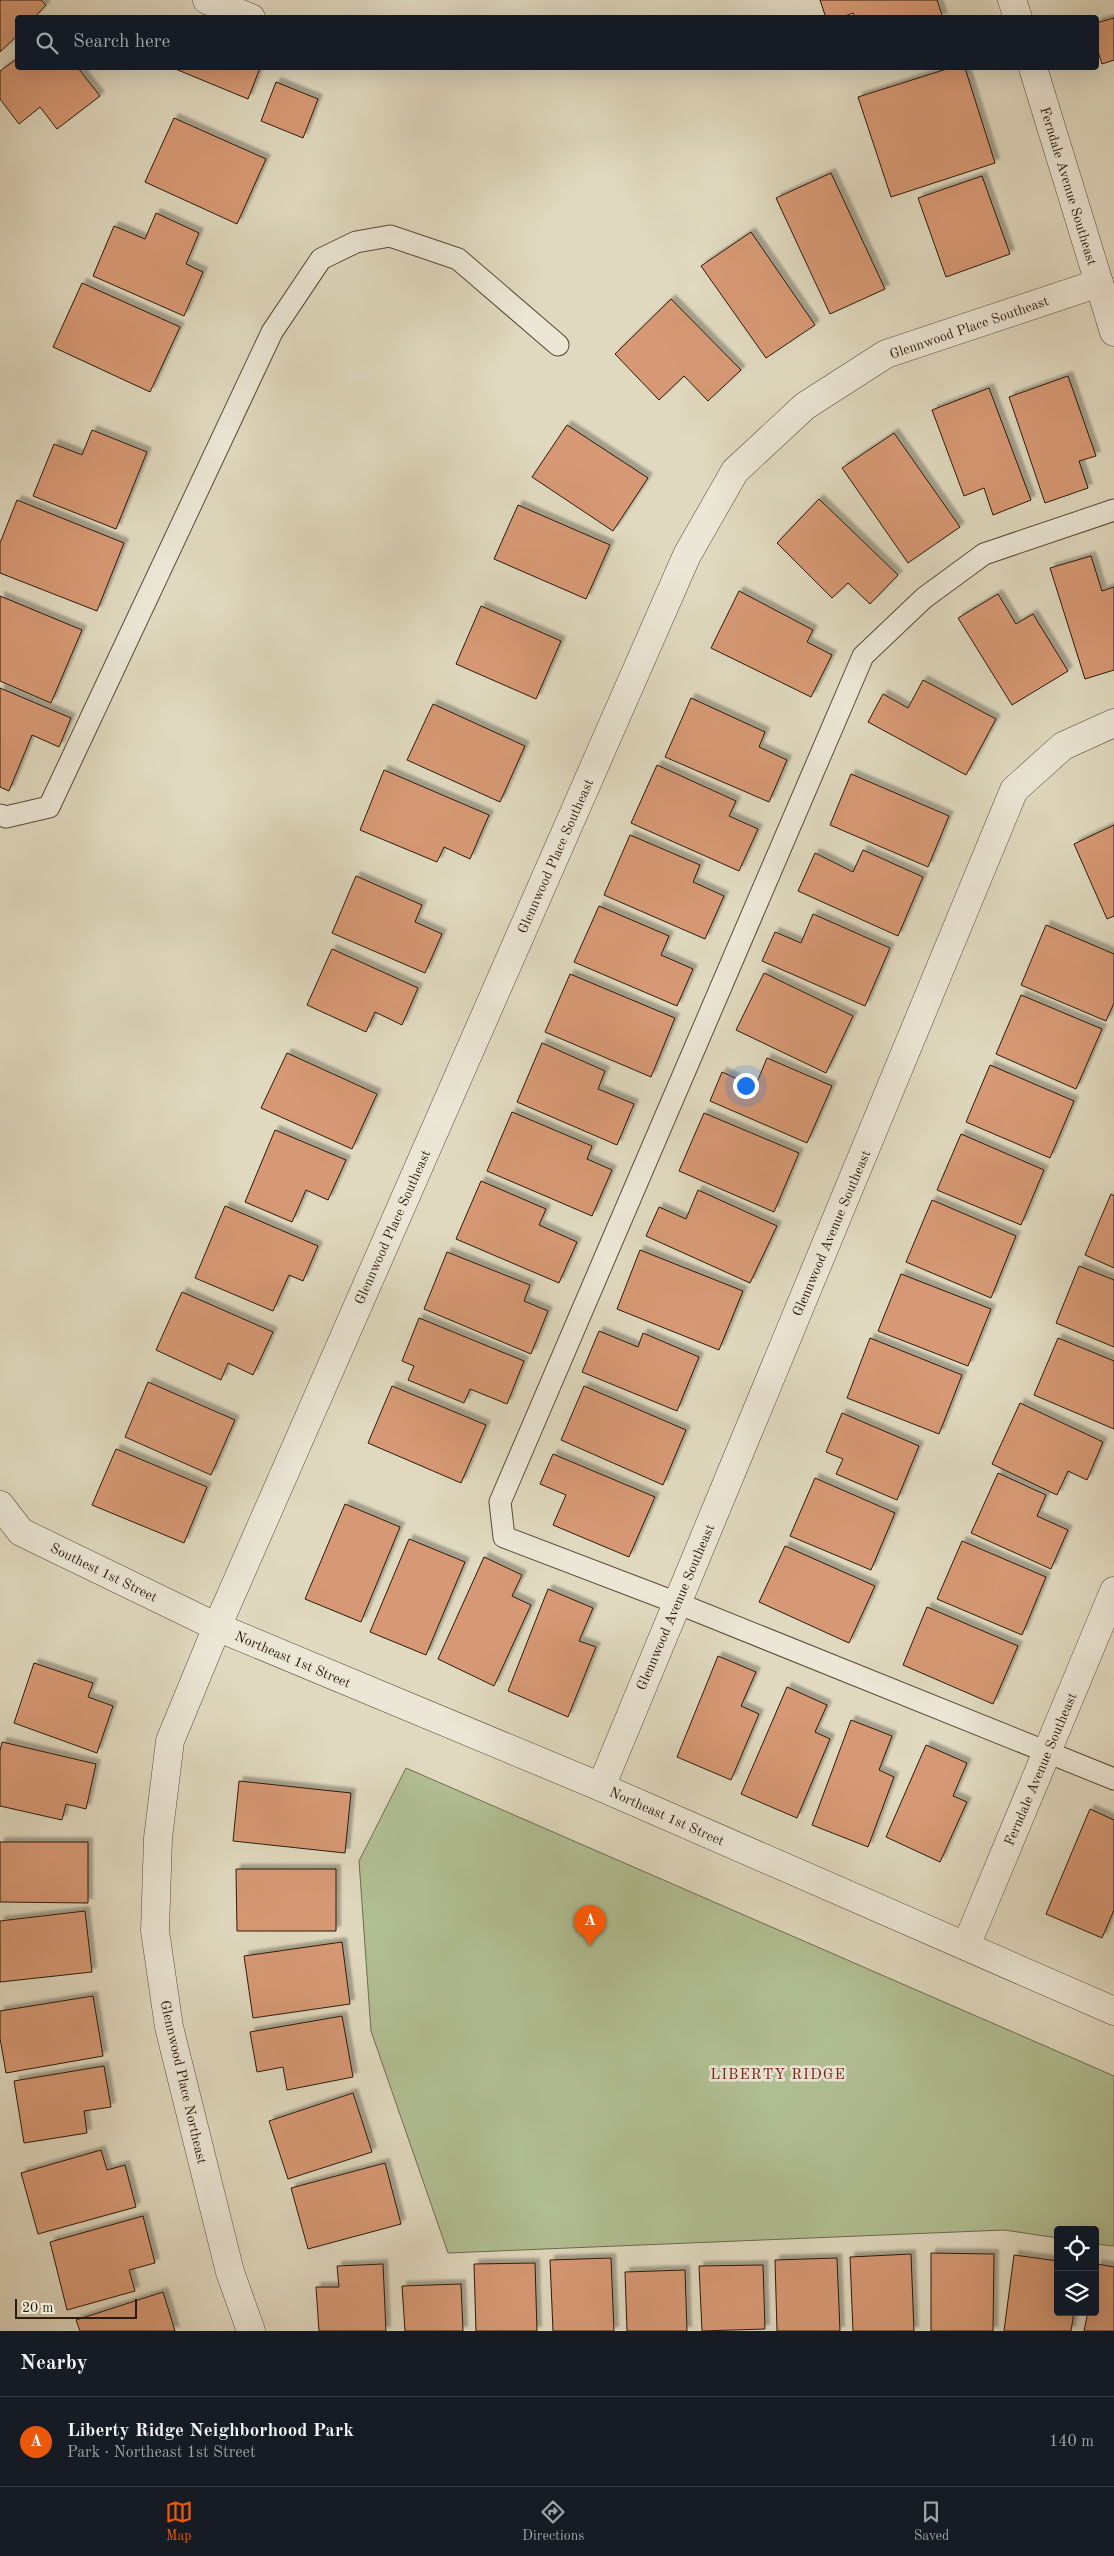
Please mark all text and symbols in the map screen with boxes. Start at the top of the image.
search box [15,15,1099,70]
icon: search [33,29,61,57]
text: Search here [73,33,170,52]
street label: Ferndale Avenue Southeast [1037,105,1099,267]
street label: Glennwood Place Southeast [888,294,1051,362]
street label: Glennwood Place Southeast [515,777,596,936]
your location [733,1073,759,1099]
street label: Glennwood Place Southeast [352,1148,433,1307]
street label: Glennwood Avenue Southeast [790,1148,873,1319]
street label: Glennwood Avenue Southeast [634,1522,717,1693]
street label: Southest 1st Street [48,1541,159,1605]
street label: Northeast 1st Street [233,1629,353,1691]
street label: Ferndale Avenue Southeast [1002,1691,1080,1848]
street label: Northeast 1st Street [607,1785,726,1849]
pin: A [574,1905,606,1946]
street label: Glennwood Place Northeast [157,1999,209,2166]
district label: LIBERTY RIDGE [710,2068,846,2083]
map controls [1054,2226,1099,2316]
button: locate [1054,2226,1099,2271]
button: layers [1054,2271,1099,2316]
scale bar [15,2296,138,2319]
text: 20 m [22,2301,53,2315]
text: Nearby [20,2353,88,2374]
text: Liberty Ridge Neighborhood Park [67,2422,354,2441]
text: A [30,2434,42,2450]
text: 140 m [1049,2434,1094,2450]
text: Park · Northeast 1st Street [67,2445,256,2461]
tab: Map [165,2498,193,2545]
tab: Directions [522,2498,584,2545]
tab: Saved [914,2498,949,2545]

